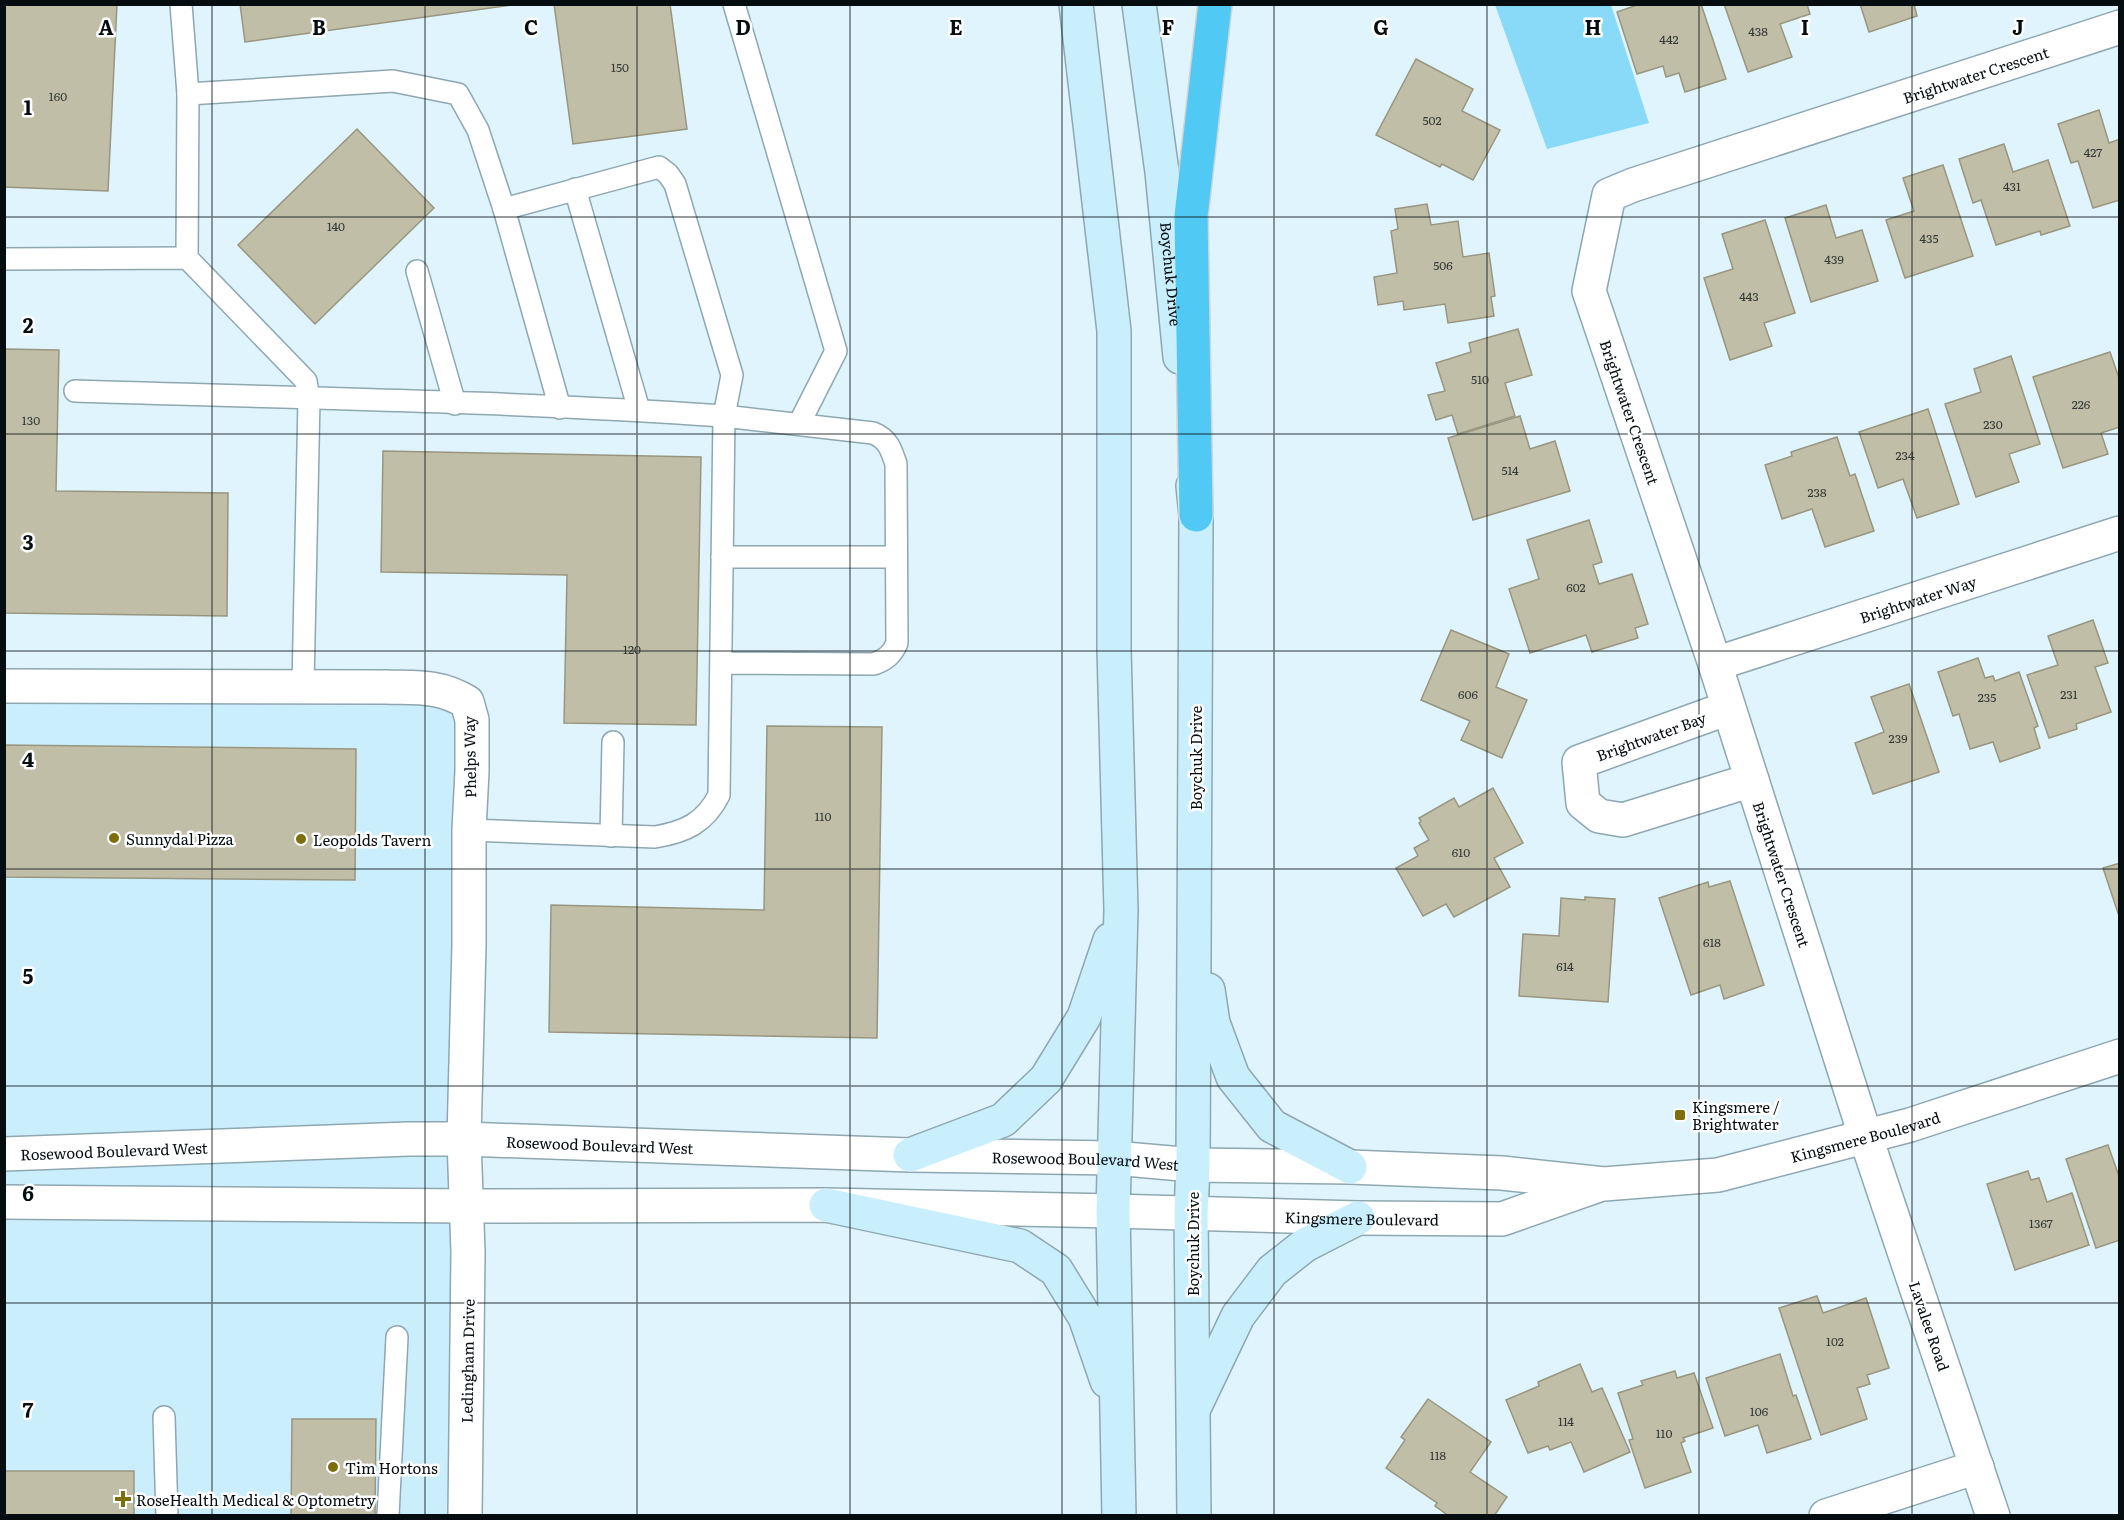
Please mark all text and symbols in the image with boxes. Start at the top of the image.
text: A [98,11,114,41]
text: B [312,11,326,41]
text: C [524,11,538,41]
text: D [735,11,751,41]
text: E [949,11,963,41]
text: F [1162,11,1175,41]
text: G [1373,11,1389,41]
text: H [1585,11,1601,41]
text: I [1801,11,1809,41]
text: J [2012,11,2024,41]
house number: 438 [1748,22,1768,40]
house number: 442 [1659,30,1679,48]
street label: Brightwater Crescent [1900,40,2051,108]
house number: 150 [611,58,629,76]
house number: 160 [49,87,67,105]
text: 1 [24,91,32,121]
house number: 502 [1423,111,1442,129]
house number: 427 [2084,143,2102,161]
house number: 431 [2003,177,2021,195]
house number: 140 [327,217,345,235]
street label: Boychuk Drive [1155,221,1188,327]
house number: 435 [1919,229,1939,247]
house number: 439 [1824,250,1844,268]
house number: 506 [1433,256,1453,274]
house number: 443 [1739,287,1759,305]
text: 2 [23,309,34,339]
street label: Brightwater Crescent [1594,336,1666,488]
house number: 510 [1471,370,1489,388]
house number: 226 [2072,395,2091,413]
house number: 130 [22,411,40,429]
house number: 230 [1983,415,2003,433]
house number: 234 [1895,446,1915,464]
house number: 514 [1501,461,1519,479]
house number: 238 [1807,483,1827,501]
text: 3 [22,526,34,556]
street label: Brightwater Way [1856,569,1979,628]
house number: 602 [1566,578,1586,596]
house number: 120 [623,640,641,658]
house number: 606 [1458,685,1478,703]
house number: 231 [2060,685,2078,703]
house number: 235 [1978,688,1996,706]
street label: Boychuk Drive [1184,705,1207,810]
street label: Brightwater Bay [1593,705,1709,767]
street label: Phelps Way [457,715,481,798]
house number: 239 [1889,729,1907,747]
text: 4 [22,743,34,773]
street label: Brightwater Crescent [1748,798,1816,950]
house number: 110 [815,807,831,825]
place label: Sunnydal Pizza [126,827,234,850]
place label: Leopolds Tavern [313,828,431,851]
marker: Sunnydal Pizza [107,831,121,845]
marker: Leopolds Tavern [294,832,308,846]
house number: 610 [1452,843,1470,861]
house number: 618 [1703,933,1721,951]
house number: 614 [1556,957,1574,975]
text: 5 [23,960,34,990]
place label: Kingsmere / Brightwater [1692,1095,1780,1135]
street label: Kingsmere Boulevard [1788,1104,1943,1167]
marker: Kingsmere / Brightwater [1673,1108,1687,1122]
street label: Rosewood Boulevard West [506,1129,694,1159]
street label: Rosewood Boulevard West [20,1135,208,1165]
street label: Rosewood Boulevard West [991,1145,1180,1175]
text: 6 [22,1177,34,1207]
street label: Boychuk Drive [1181,1191,1204,1296]
street label: Kingsmere Boulevard [1284,1204,1439,1230]
house number: 1367 [2029,1214,2053,1232]
street label: Lavalee Road [1904,1278,1956,1374]
street label: Ledingham Drive [454,1298,480,1423]
house number: 102 [1826,1332,1844,1350]
text: 7 [23,1394,34,1424]
house number: 106 [1750,1402,1769,1420]
house number: 114 [1558,1412,1574,1430]
house number: 110 [1656,1424,1672,1442]
house number: 118 [1430,1446,1447,1464]
place label: Tim Hortons [345,1456,438,1479]
marker: Tim Hortons [326,1460,340,1474]
place label: RoseHealth Medical & Optometry [136,1488,376,1511]
marker: RoseHealth Medical & Optometry [114,1490,132,1508]

